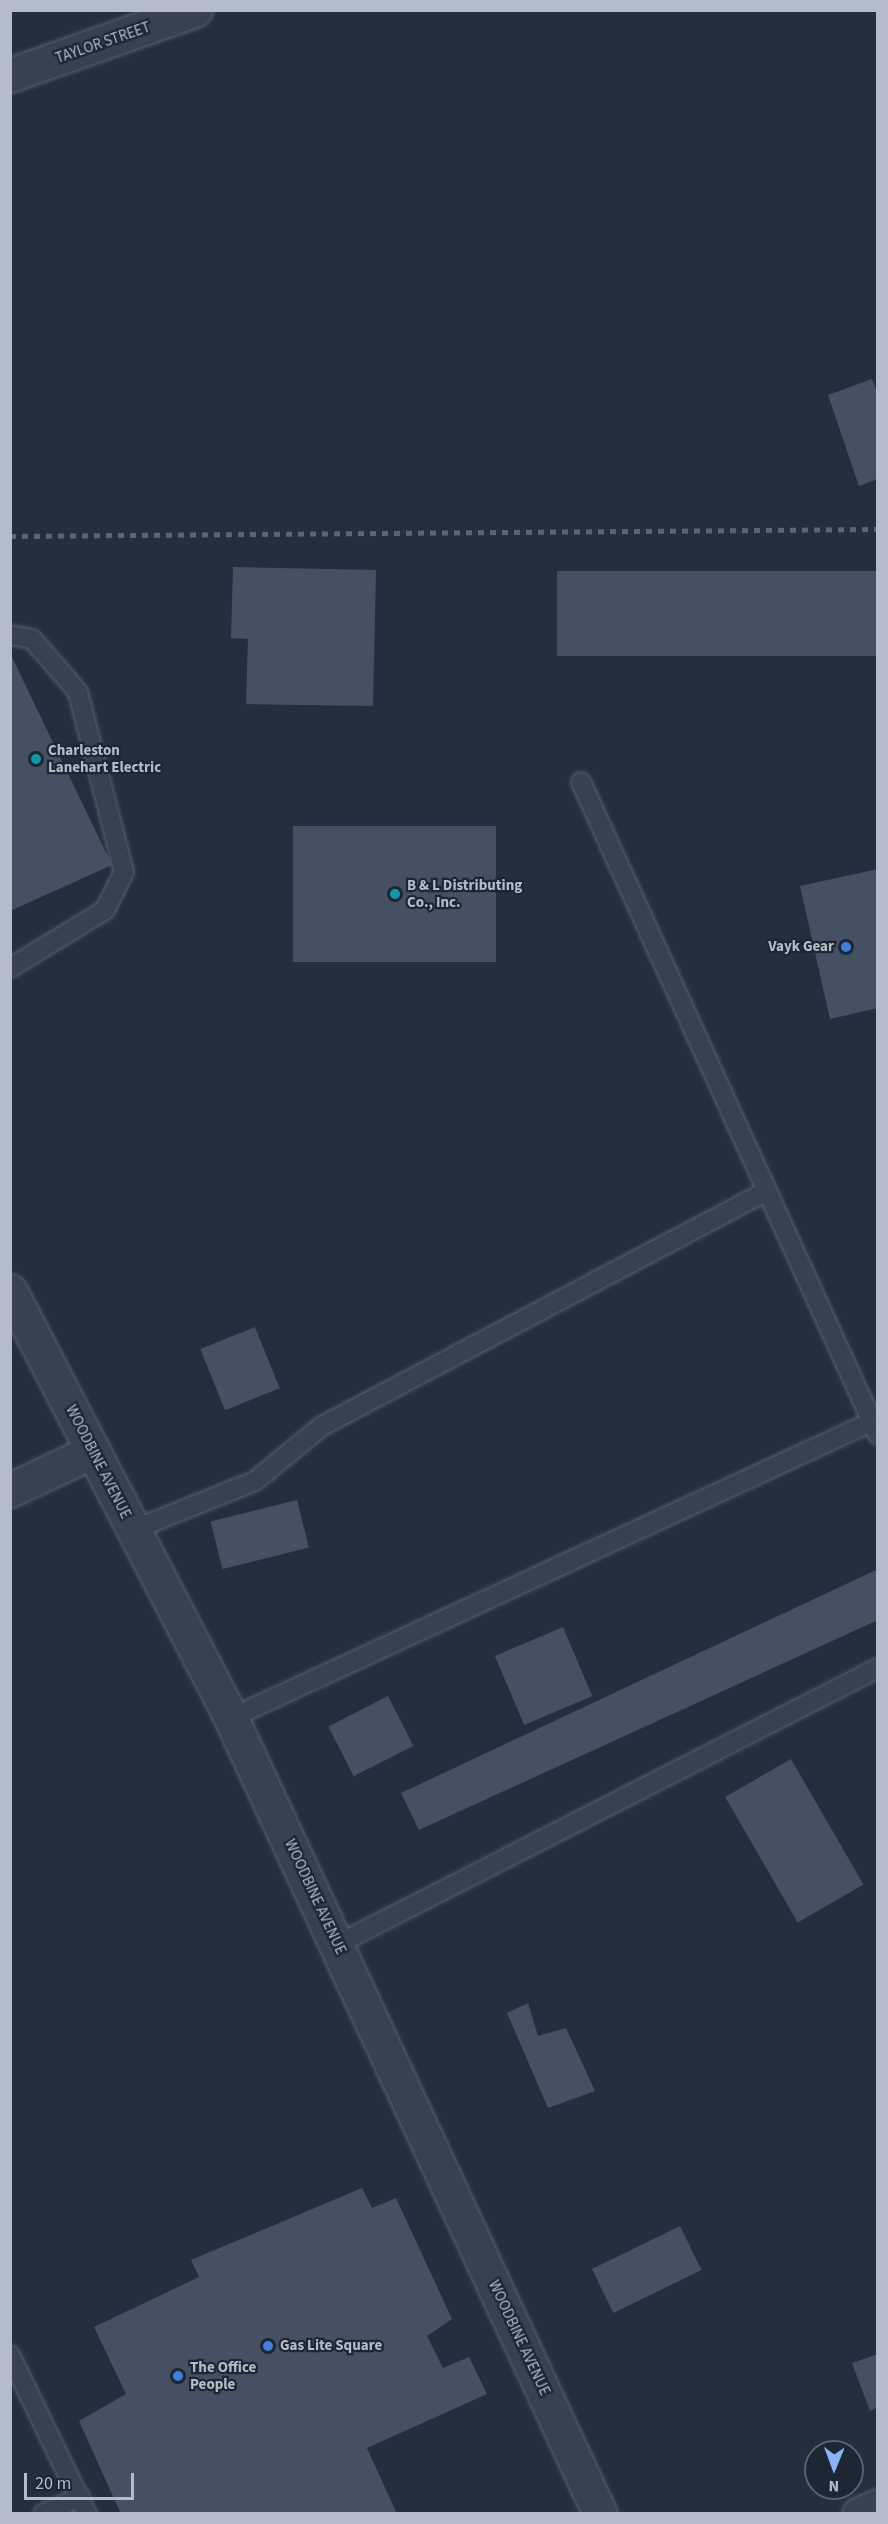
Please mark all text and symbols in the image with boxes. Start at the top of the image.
street label: TAYLOR STREET [53,18,153,68]
place label: Charleston Lanehart Electric [48,741,161,776]
marker: Charleston Lanehart Electric [29,752,43,766]
place label: B & L Distributing Co., Inc. [407,876,522,911]
marker: B & L Distributing Co., Inc. [388,887,402,901]
place label: Vayk Gear [768,938,834,956]
marker: Vayk Gear [839,940,853,954]
street label: WOODBINE AVENUE [62,1402,134,1522]
street label: WOODBINE AVENUE [280,1837,350,1957]
street label: WOODBINE AVENUE [484,2278,554,2398]
place label: Gas Lite Square [280,2337,382,2355]
marker: Gas Lite Square [261,2339,275,2353]
place label: The Office People [190,2358,256,2393]
marker: The Office People [171,2369,185,2383]
north arrow [804,2440,864,2500]
scale bar [27,2461,136,2499]
text: 20 m [35,2471,71,2496]
text: N [828,2475,839,2497]

